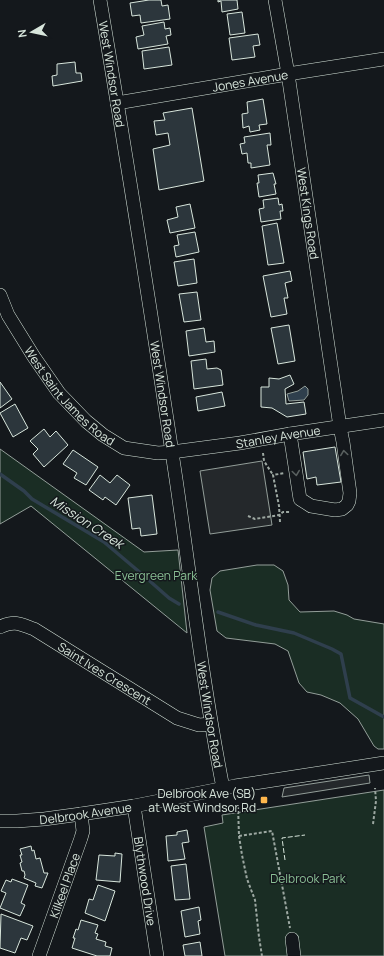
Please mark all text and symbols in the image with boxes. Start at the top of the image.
north arrow [12,12,52,52]
street label: West Windsor Road [95,19,130,128]
text: N [14,28,30,39]
street label: Jones Avenue [211,66,289,95]
street label: West Kings Road [293,166,324,260]
street label: West Windsor Road [147,339,180,448]
street label: West Saint James Road [21,343,118,449]
street label: Stanley Avenue [235,421,322,452]
one-way arrow [340,450,349,456]
one-way arrow [291,470,300,476]
water label: Mission Creek [47,492,129,554]
park label: Evergreen Park [115,567,198,584]
street label: Saint Ives Crescent [55,638,155,709]
street label: West Windsor Road [193,660,227,769]
place label: Delbrook Ave (SB) at West Windsor Rd [148,785,256,816]
marker: Delbrook Ave (SB) at West Windsor Rd [259,795,269,805]
street label: Delbrook Avenue [39,798,133,828]
street label: Blythwood Drive [130,835,161,927]
street label: Kilkeel Place [45,850,84,920]
park label: Delbrook Park [270,870,347,887]

